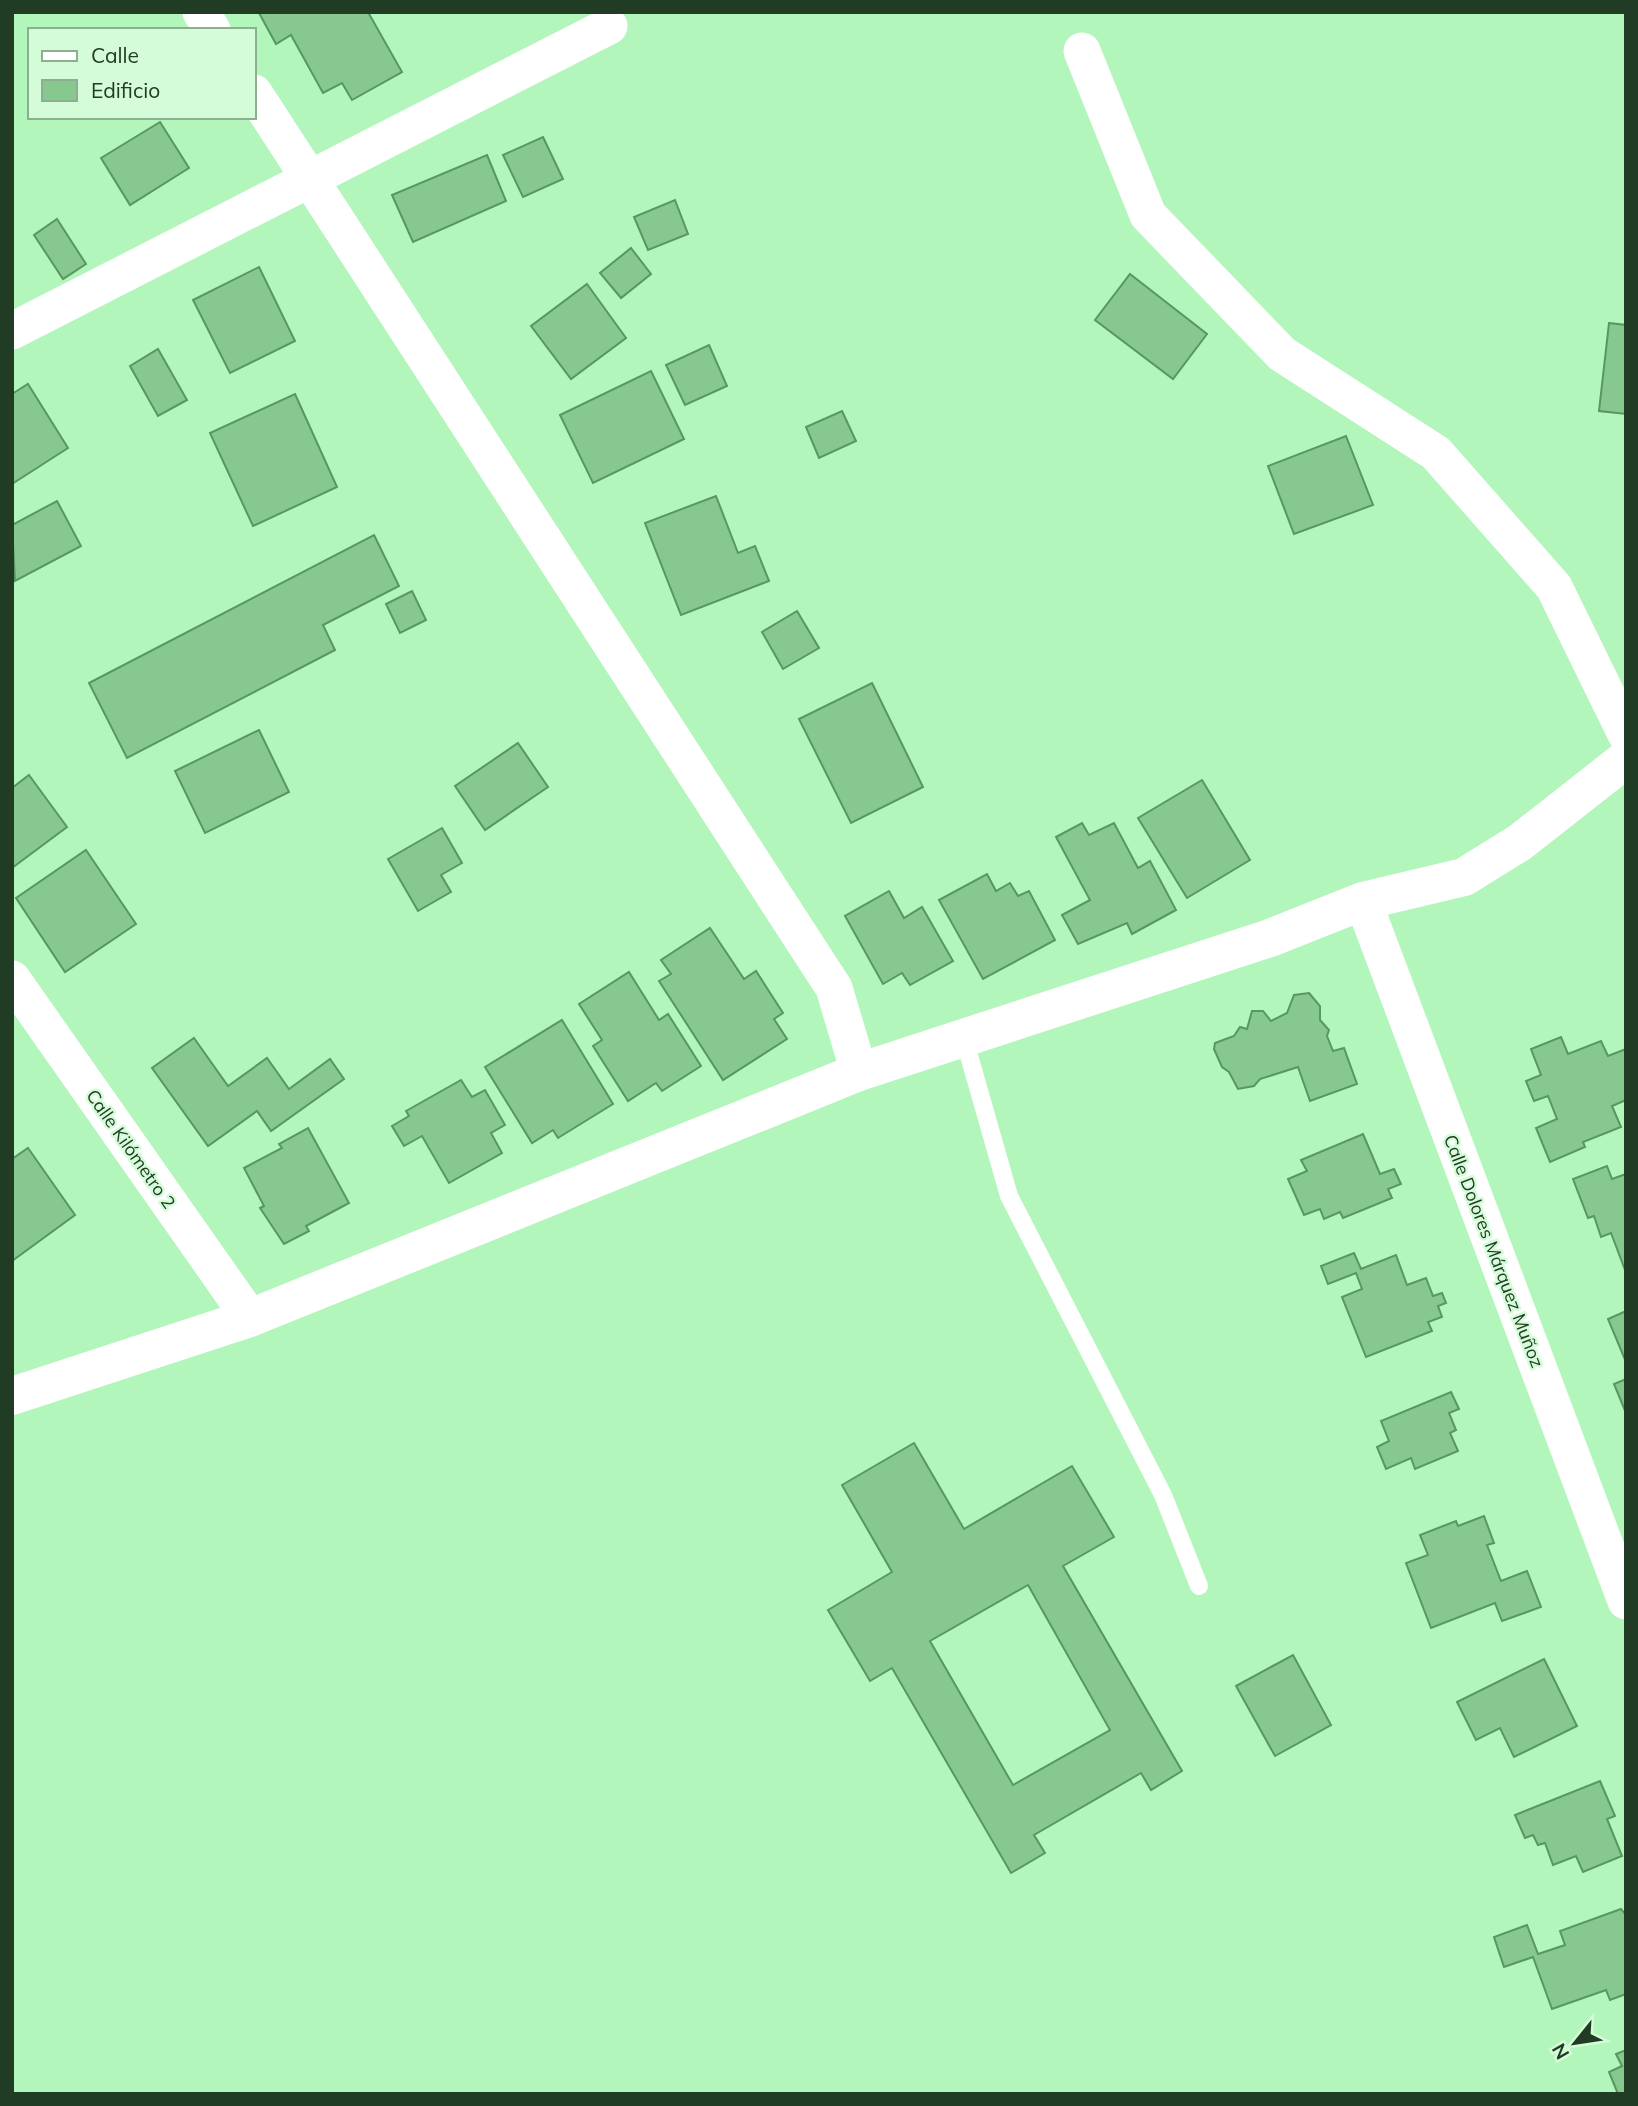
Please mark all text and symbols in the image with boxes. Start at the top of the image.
legend [28,28,256,119]
text: Calle [91,42,139,68]
text: Edificio [91,77,160,103]
street label: Calle Kilómetro 2 [81,1085,181,1213]
street label: Calle Dolores Márquez Muñoz [1439,1131,1549,1371]
north arrow [1540,2008,1610,2078]
text: N [1546,2039,1574,2064]

